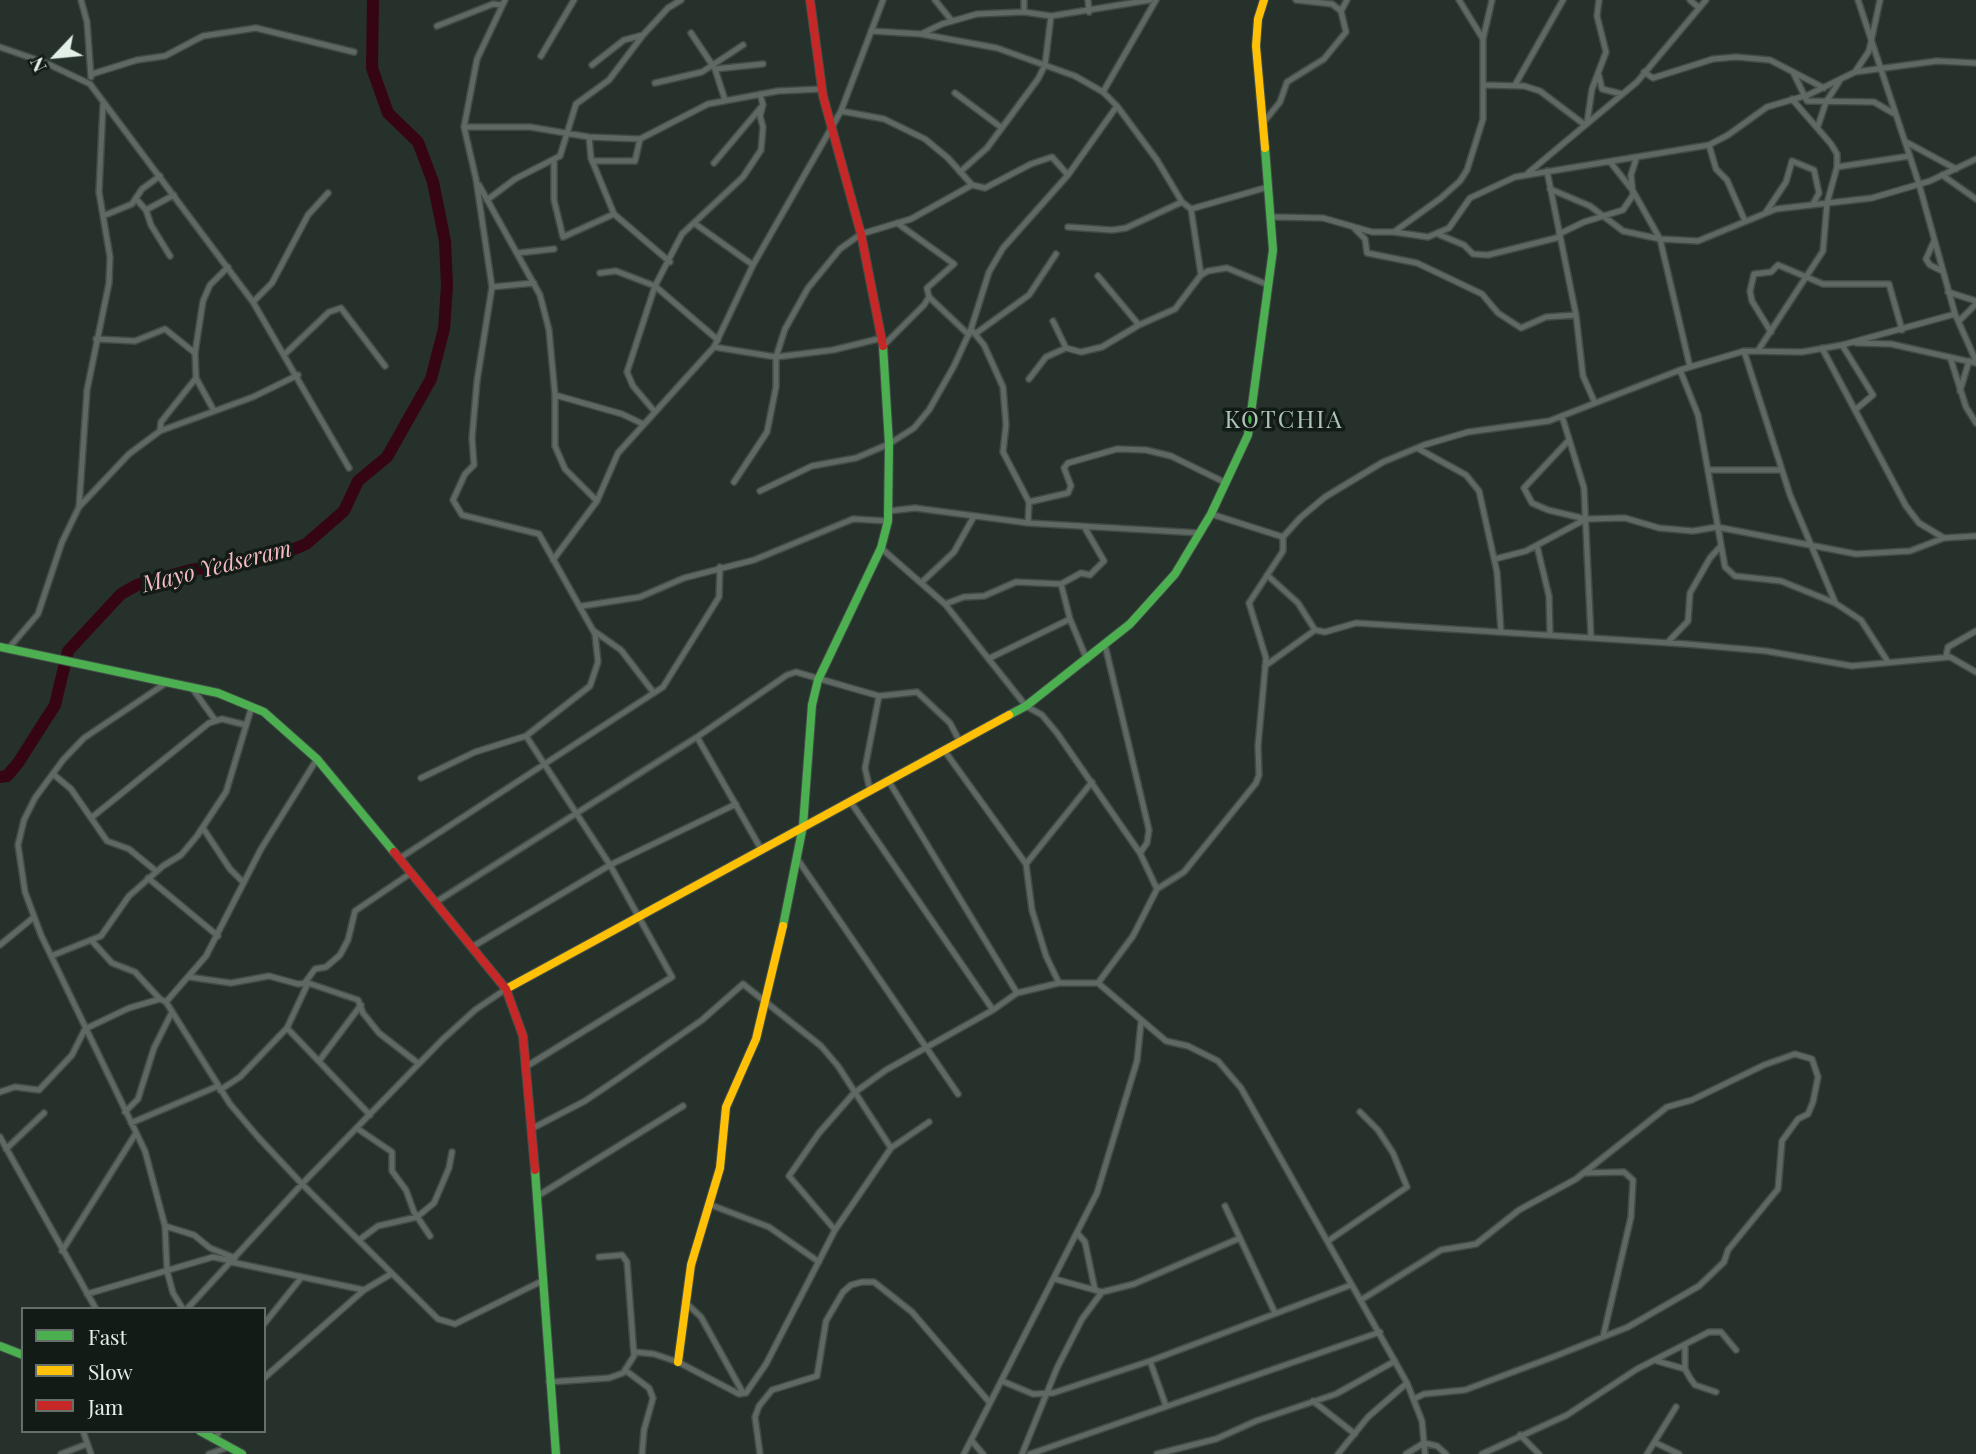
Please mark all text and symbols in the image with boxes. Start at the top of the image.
north arrow [21,21,91,91]
text: N [22,53,52,77]
district label: KOTCHIA [1225,407,1343,435]
water label: Mayo Yedseram [139,535,295,599]
legend [21,1307,266,1433]
text: Fast [88,1322,127,1350]
text: Slow [88,1357,133,1385]
text: Jam [88,1392,124,1420]

